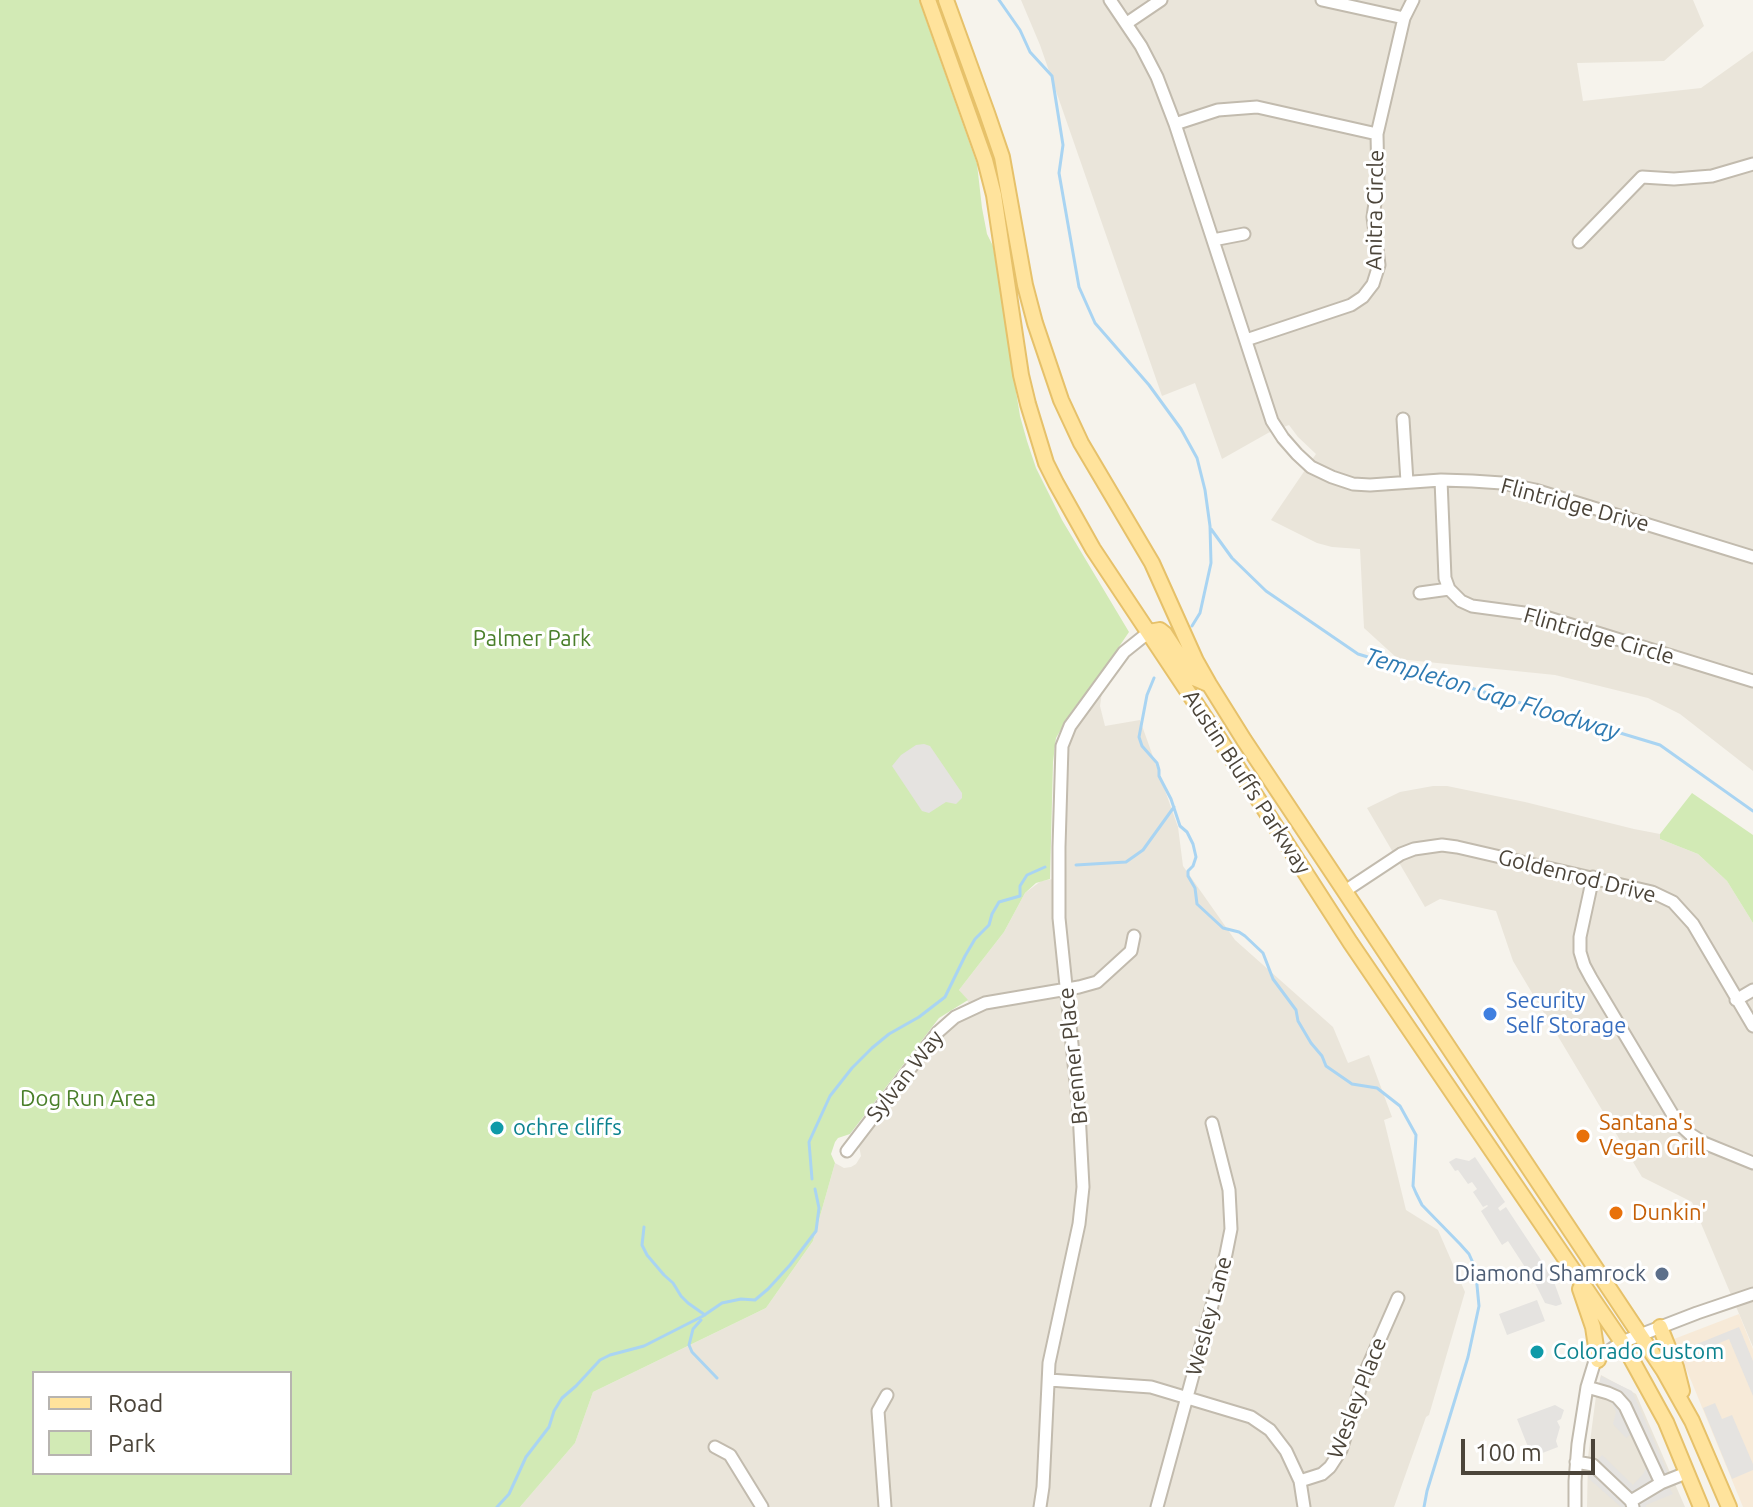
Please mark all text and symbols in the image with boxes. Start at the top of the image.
street label: Anitra Circle [1361,149,1389,271]
street label: Flintridge Drive [1498,473,1652,537]
street label: Flintridge Circle [1521,602,1677,670]
park label: Palmer Park [473,626,591,652]
water label: Templeton Gap Floodway [1361,642,1623,746]
street label: Austin Bluffs Parkway [1178,685,1316,879]
street label: Goldenrod Drive [1495,844,1659,908]
street label: Brenner Place [1053,986,1093,1126]
place label: Security Self Storage [1506,988,1626,1040]
marker: Security Self Storage [1481,1005,1499,1023]
street label: Sylvan Way [861,1025,949,1127]
park label: Dog Run Area [20,1086,156,1112]
place label: Santana's Vegan Grill [1599,1110,1706,1162]
place label: ochre cliffs [513,1115,622,1141]
marker: ochre cliffs [488,1119,506,1137]
marker: Santana's Vegan Grill [1574,1127,1592,1145]
place label: Dunkin' [1632,1200,1707,1226]
marker: Dunkin' [1607,1204,1625,1222]
street label: Wesley Lane [1180,1253,1238,1379]
place label: Diamond Shamrock [1455,1261,1646,1287]
marker: Diamond Shamrock [1653,1265,1671,1283]
street label: Wesley Place [1322,1334,1392,1462]
place label: Colorado Custom [1553,1339,1724,1365]
marker: Colorado Custom [1528,1343,1546,1361]
legend [32,1371,292,1475]
text: Road [108,1390,163,1417]
scale bar [1465,1423,1599,1473]
text: Park [108,1430,156,1457]
text: 100 m [1475,1439,1542,1466]

